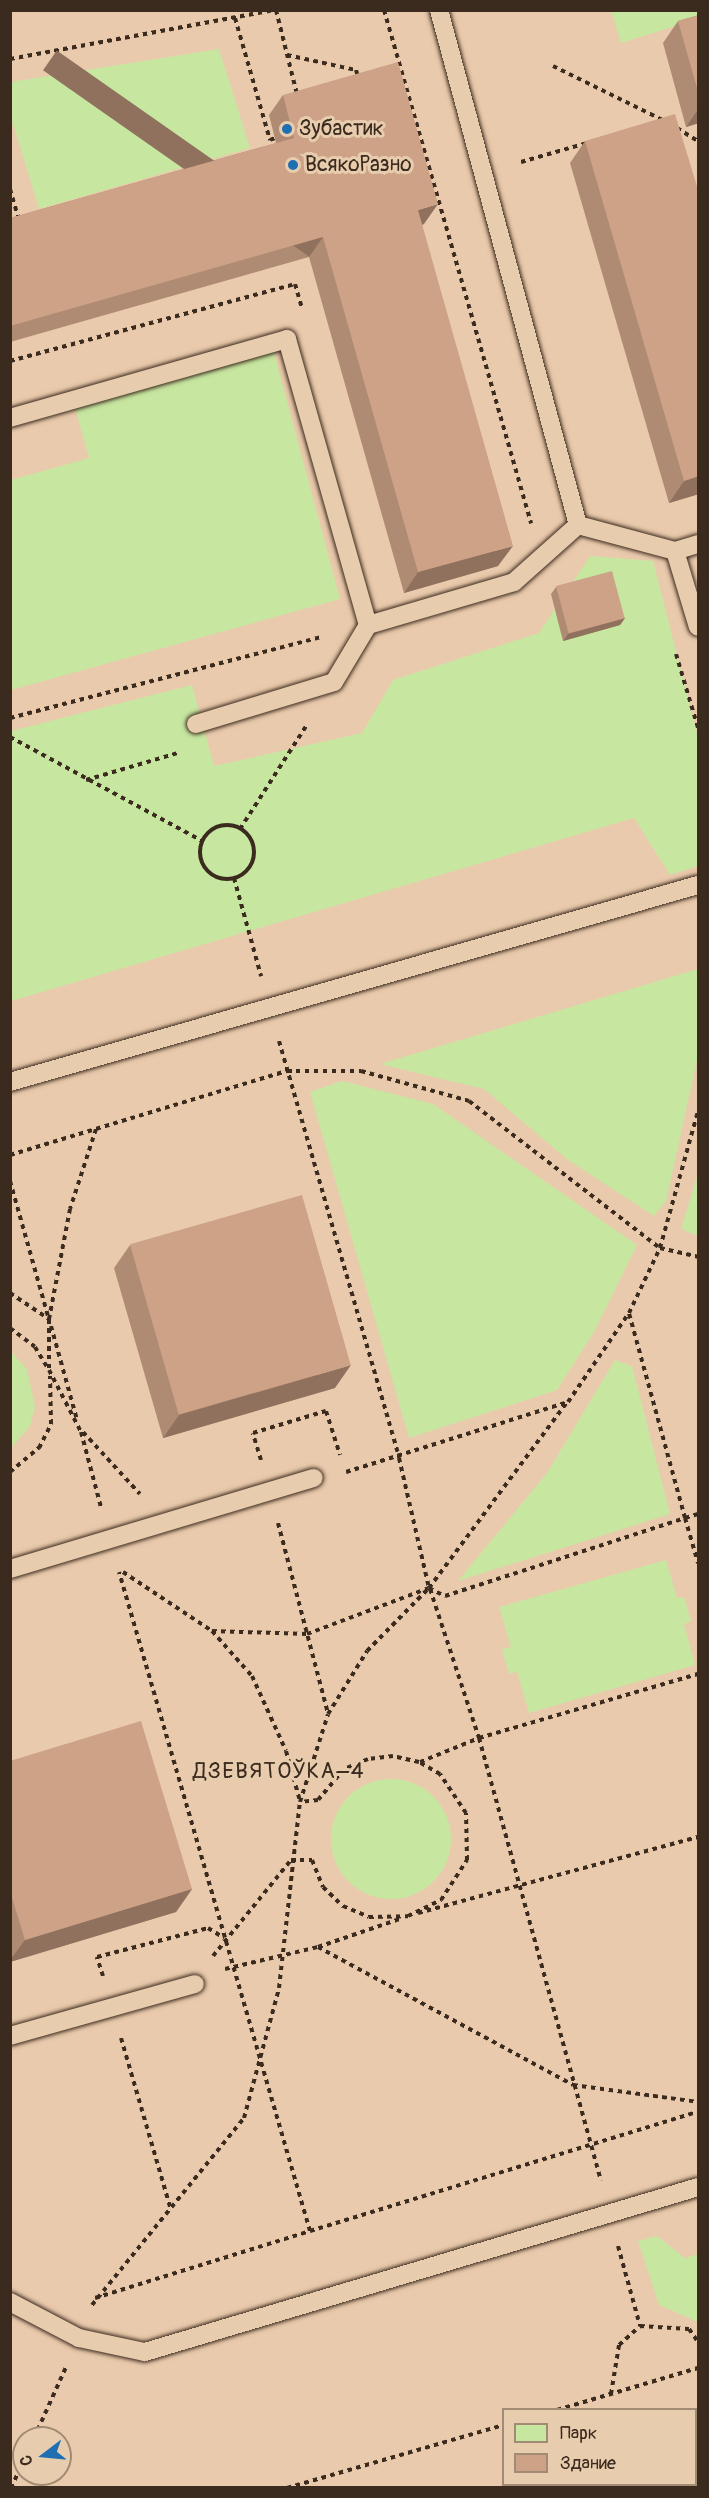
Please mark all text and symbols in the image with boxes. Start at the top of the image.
place label: Зубастик [299,116,383,142]
marker: Зубастик [280,122,294,136]
place label: ВсякоРазно [305,152,412,178]
marker: ВсякоРазно [286,158,300,172]
district label: ДЗЕВЯТОЎКА–4 [193,1759,365,1785]
legend [502,2408,697,2486]
text: Парк [560,2422,597,2445]
north arrow [12,2426,72,2486]
text: Здание [560,2452,616,2475]
text: С [16,2453,38,2468]

